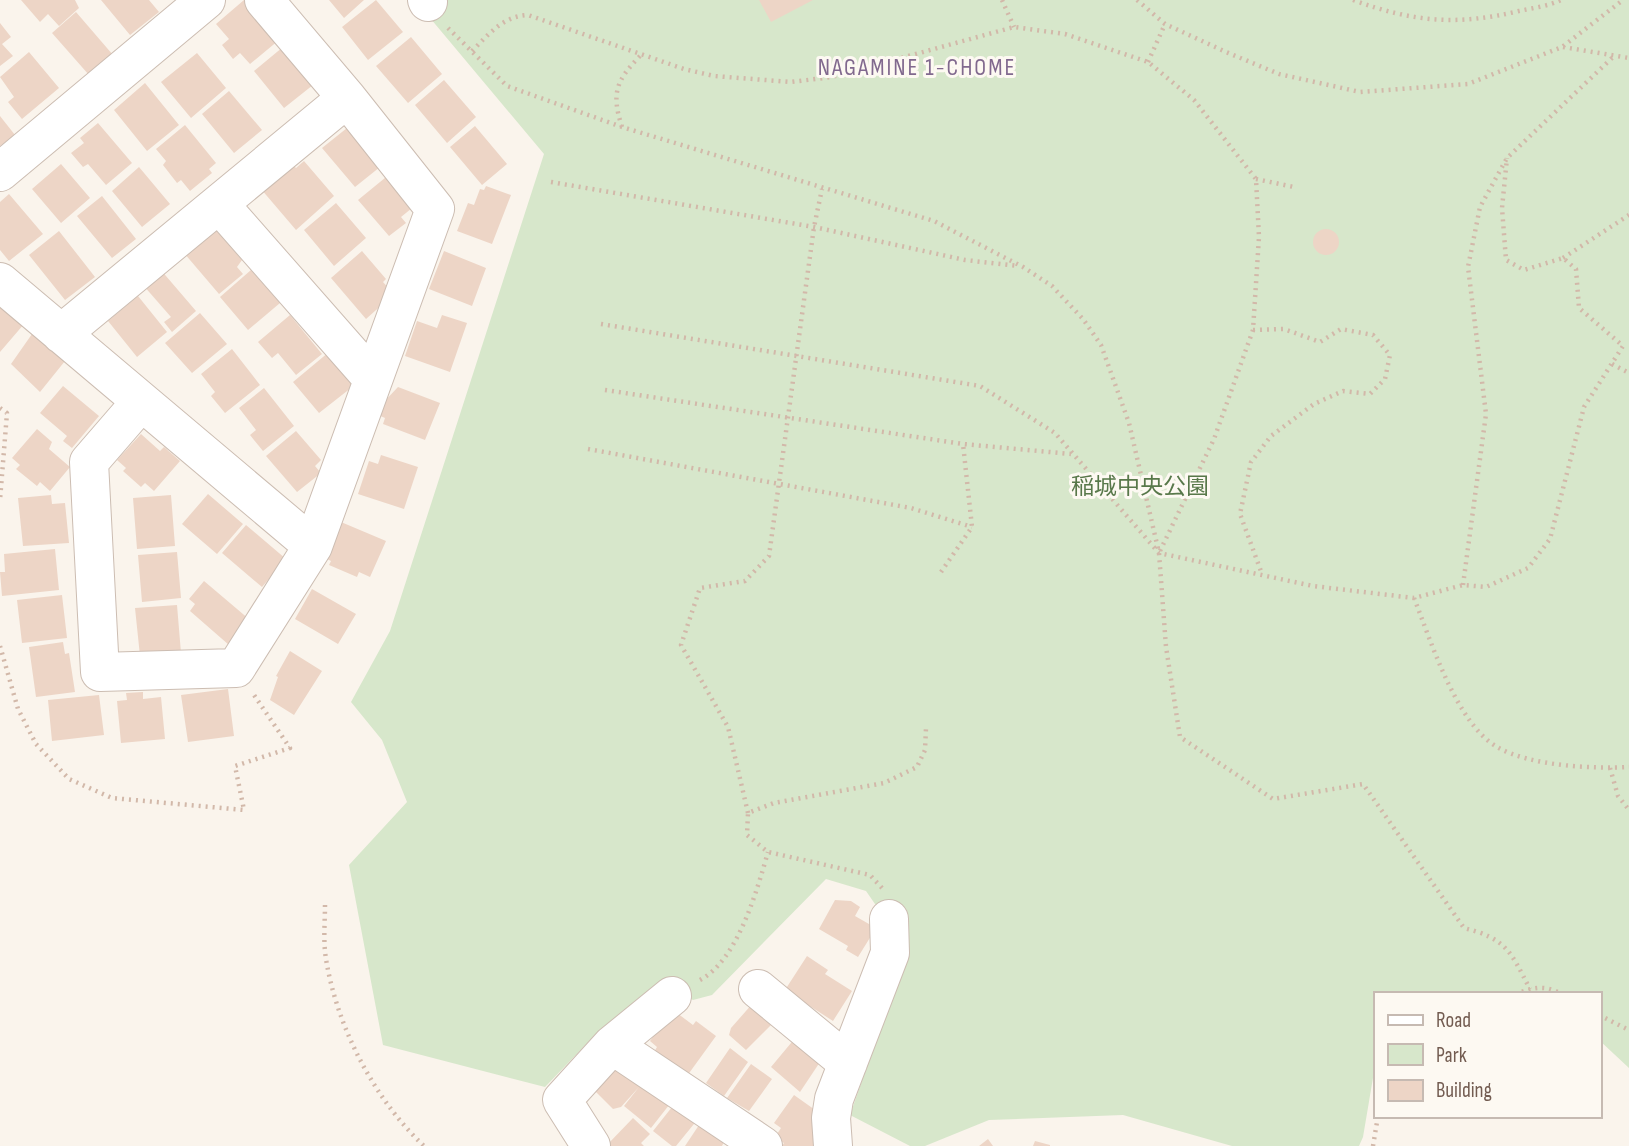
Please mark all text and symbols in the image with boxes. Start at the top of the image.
district label: NAGAMINE 1-CHOME [818,53,1016,82]
park label: 稲城中央公園 [1071,473,1209,501]
legend [1374,992,1601,1118]
text: Road [1436,1008,1471,1033]
text: Park [1436,1043,1467,1068]
text: Building [1436,1078,1492,1103]

